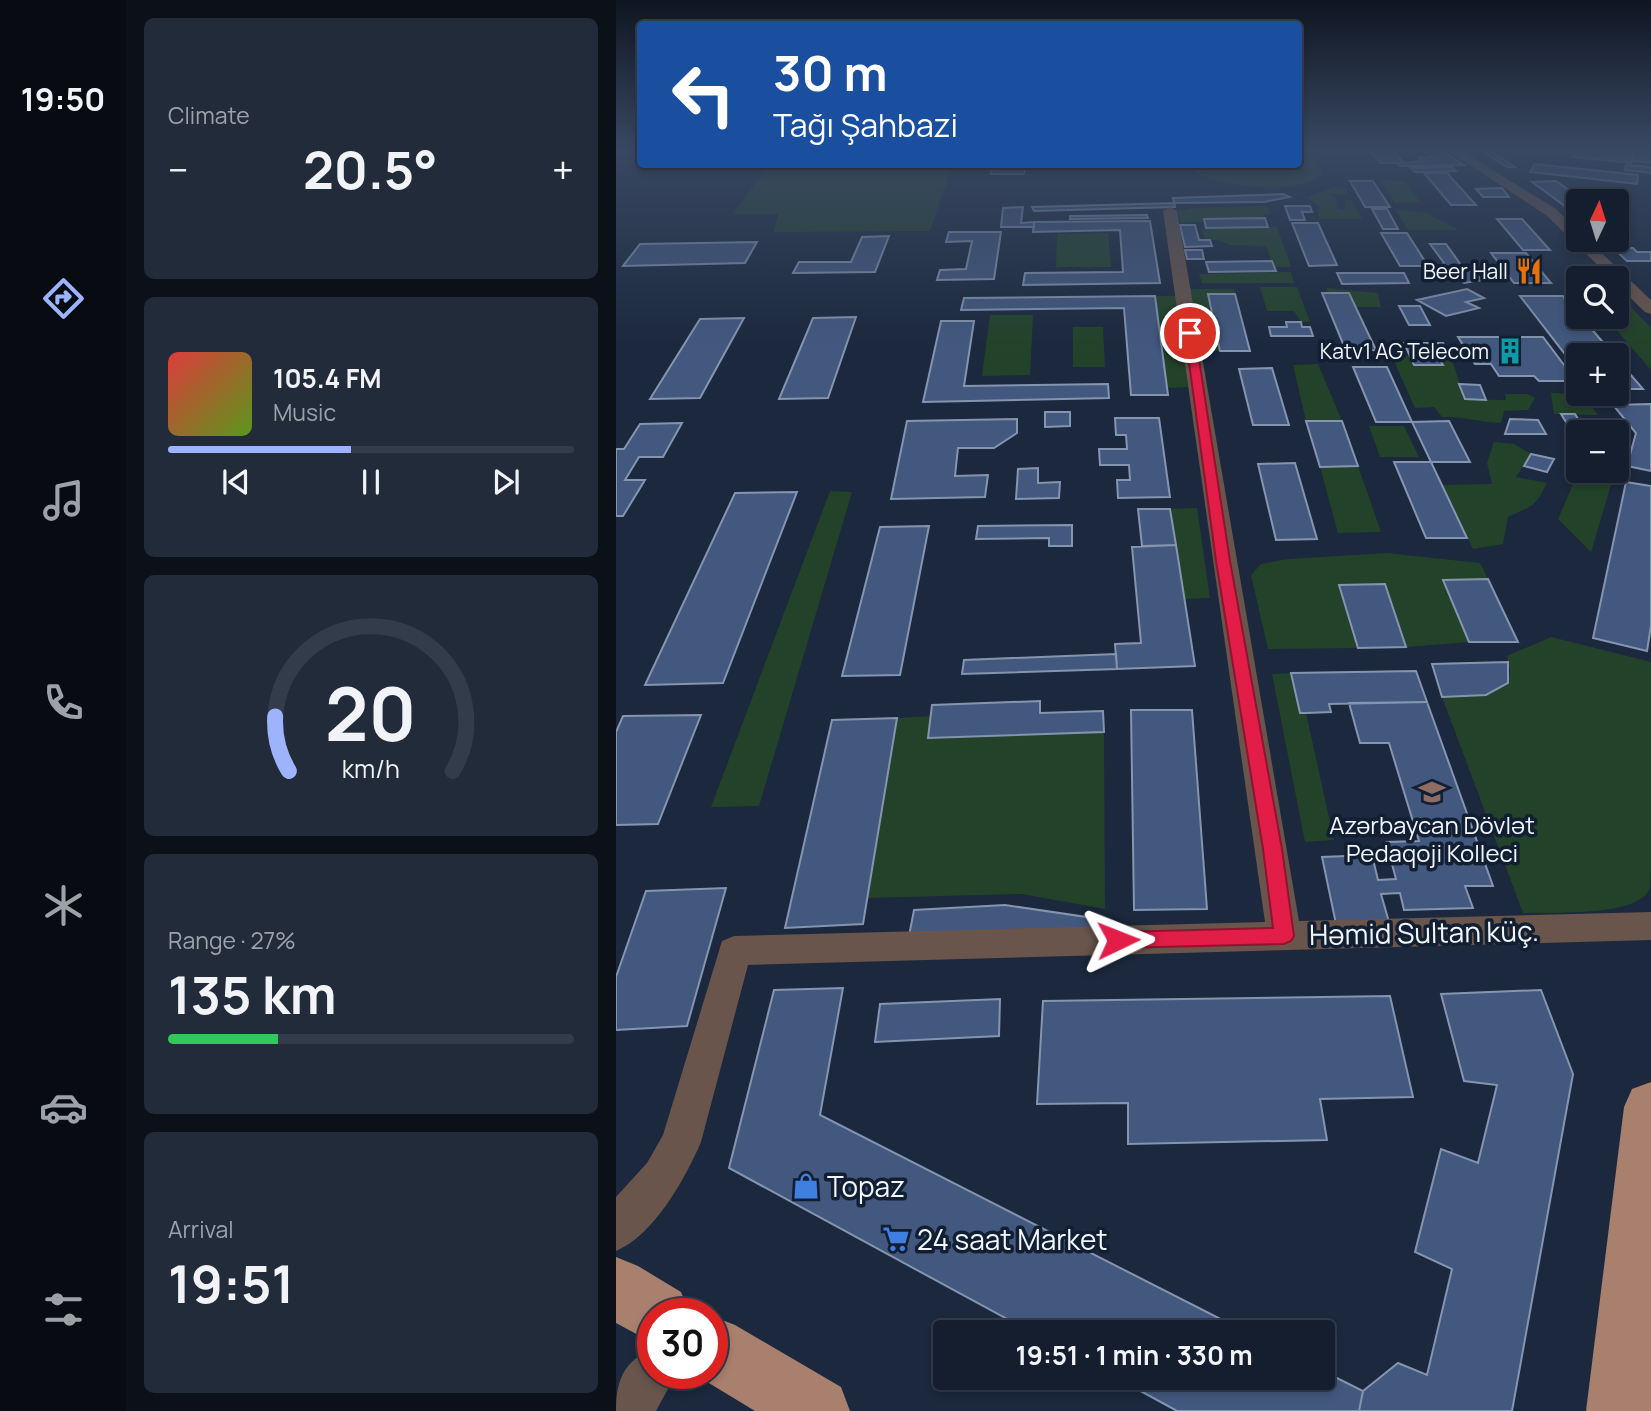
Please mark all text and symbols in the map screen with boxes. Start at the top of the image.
text: 30 m [773,39,888,106]
icon: left [658,49,749,140]
text: 19:50 [21,77,105,121]
text: Climate [168,99,250,131]
text: Tağı Şahbazi [773,103,958,147]
text: 20.5° [303,134,438,205]
text: − [168,143,189,195]
text: + [552,143,574,195]
north arrow [1566,189,1629,252]
map controls [1566,189,1629,483]
restaurant icon: Beer Hall [1514,256,1544,286]
place label: Beer Hall [1423,257,1508,285]
button: search [1566,266,1629,329]
icon: directions [39,274,88,323]
pin [1160,303,1220,363]
icon: arrive [1171,314,1209,352]
building icon: Katv1 AG Telecom [1495,336,1525,366]
place label: Katv1 AG Telecom [1320,337,1489,365]
button: + [1566,343,1629,406]
text: 105.4 FM [273,360,382,396]
text: Music [273,396,336,428]
button: − [1566,420,1629,483]
icon: previous [217,463,255,501]
icon: pause [352,463,390,501]
icon: next [487,463,525,501]
icon: music [39,476,88,525]
text: 20 [325,664,417,764]
icon: phone [39,678,88,727]
text: km/h [342,751,400,786]
school or university icon: Azərbaycan Dövlət Pedaqoji Kolleci [1417,777,1447,807]
place label: Azərbaycan Dövlət Pedaqoji Kolleci [1329,808,1535,869]
icon: climate [39,881,88,930]
position arrow [1081,903,1155,977]
street label: Həmid Sultan küç. [1309,911,1539,953]
text: Range · 27% [168,924,296,956]
text: 135 km [168,959,337,1030]
icon: car [39,1083,88,1132]
place label: Topaz [827,1167,905,1205]
shop icon: Topaz [791,1171,821,1201]
text: Arrival [168,1213,234,1245]
place label: 24 saat Market [917,1220,1108,1258]
supermarket icon: 24 saat Market [881,1224,911,1254]
text: 19:51 [168,1248,294,1319]
icon: filters [39,1285,88,1334]
speed limit sign: 30 [637,1298,728,1389]
text: 19:51 · 1 min · 330 m [1015,1337,1253,1373]

